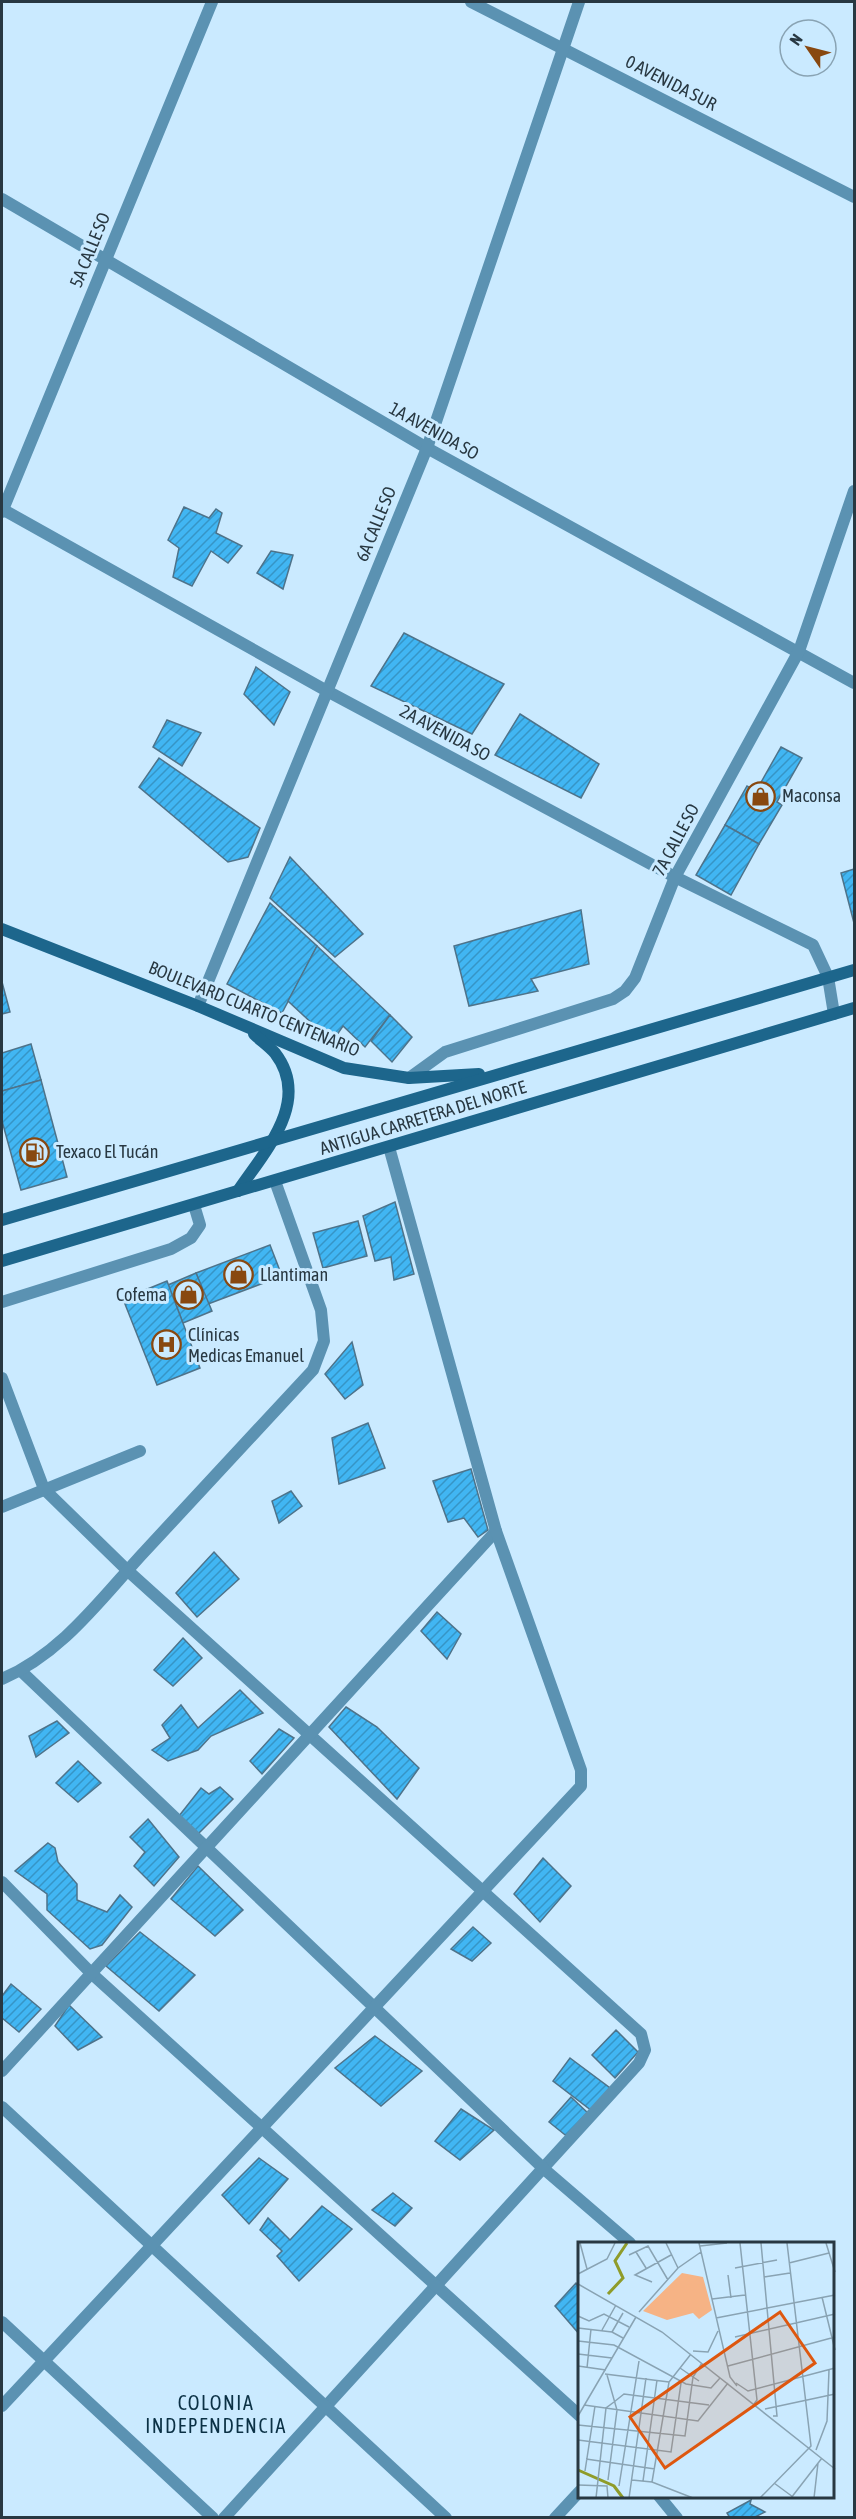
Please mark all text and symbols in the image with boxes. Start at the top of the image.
north arrow [778,18,838,78]
text: N [786,30,806,48]
street label: 0 AVENIDA SUR [622,51,720,115]
street label: 5A CALLE SO [65,209,114,290]
street label: 1A AVENIDA SO [386,397,483,464]
street label: 6A CALLE SO [351,483,400,564]
street label: 2A AVENIDA SO [396,700,494,765]
shop icon: Maconsa [745,780,777,812]
place label: Maconsa [782,785,841,806]
street label: 7A CALLE SO [648,800,703,879]
street label: BOULEVARD CUARTO CENTENARIO [146,957,363,1061]
street label: ANTIGUA CARRETERA DEL NORTE [317,1076,529,1159]
fuel station icon: Texaco El Tucán [19,1136,51,1168]
place label: Texaco El Tucán [56,1141,158,1162]
shop icon: Llantiman [223,1259,255,1291]
place label: Llantiman [260,1264,328,1285]
shop icon: Cofema [172,1279,204,1311]
place label: Cofema [116,1284,167,1305]
place label: Clínicas Medicas Emanuel [188,1324,304,1366]
hospital icon: Clínicas Medicas Emanuel [151,1329,183,1361]
inset map [578,2242,835,2498]
district label: COLONIA INDEPENDENCIA [145,2391,287,2437]

